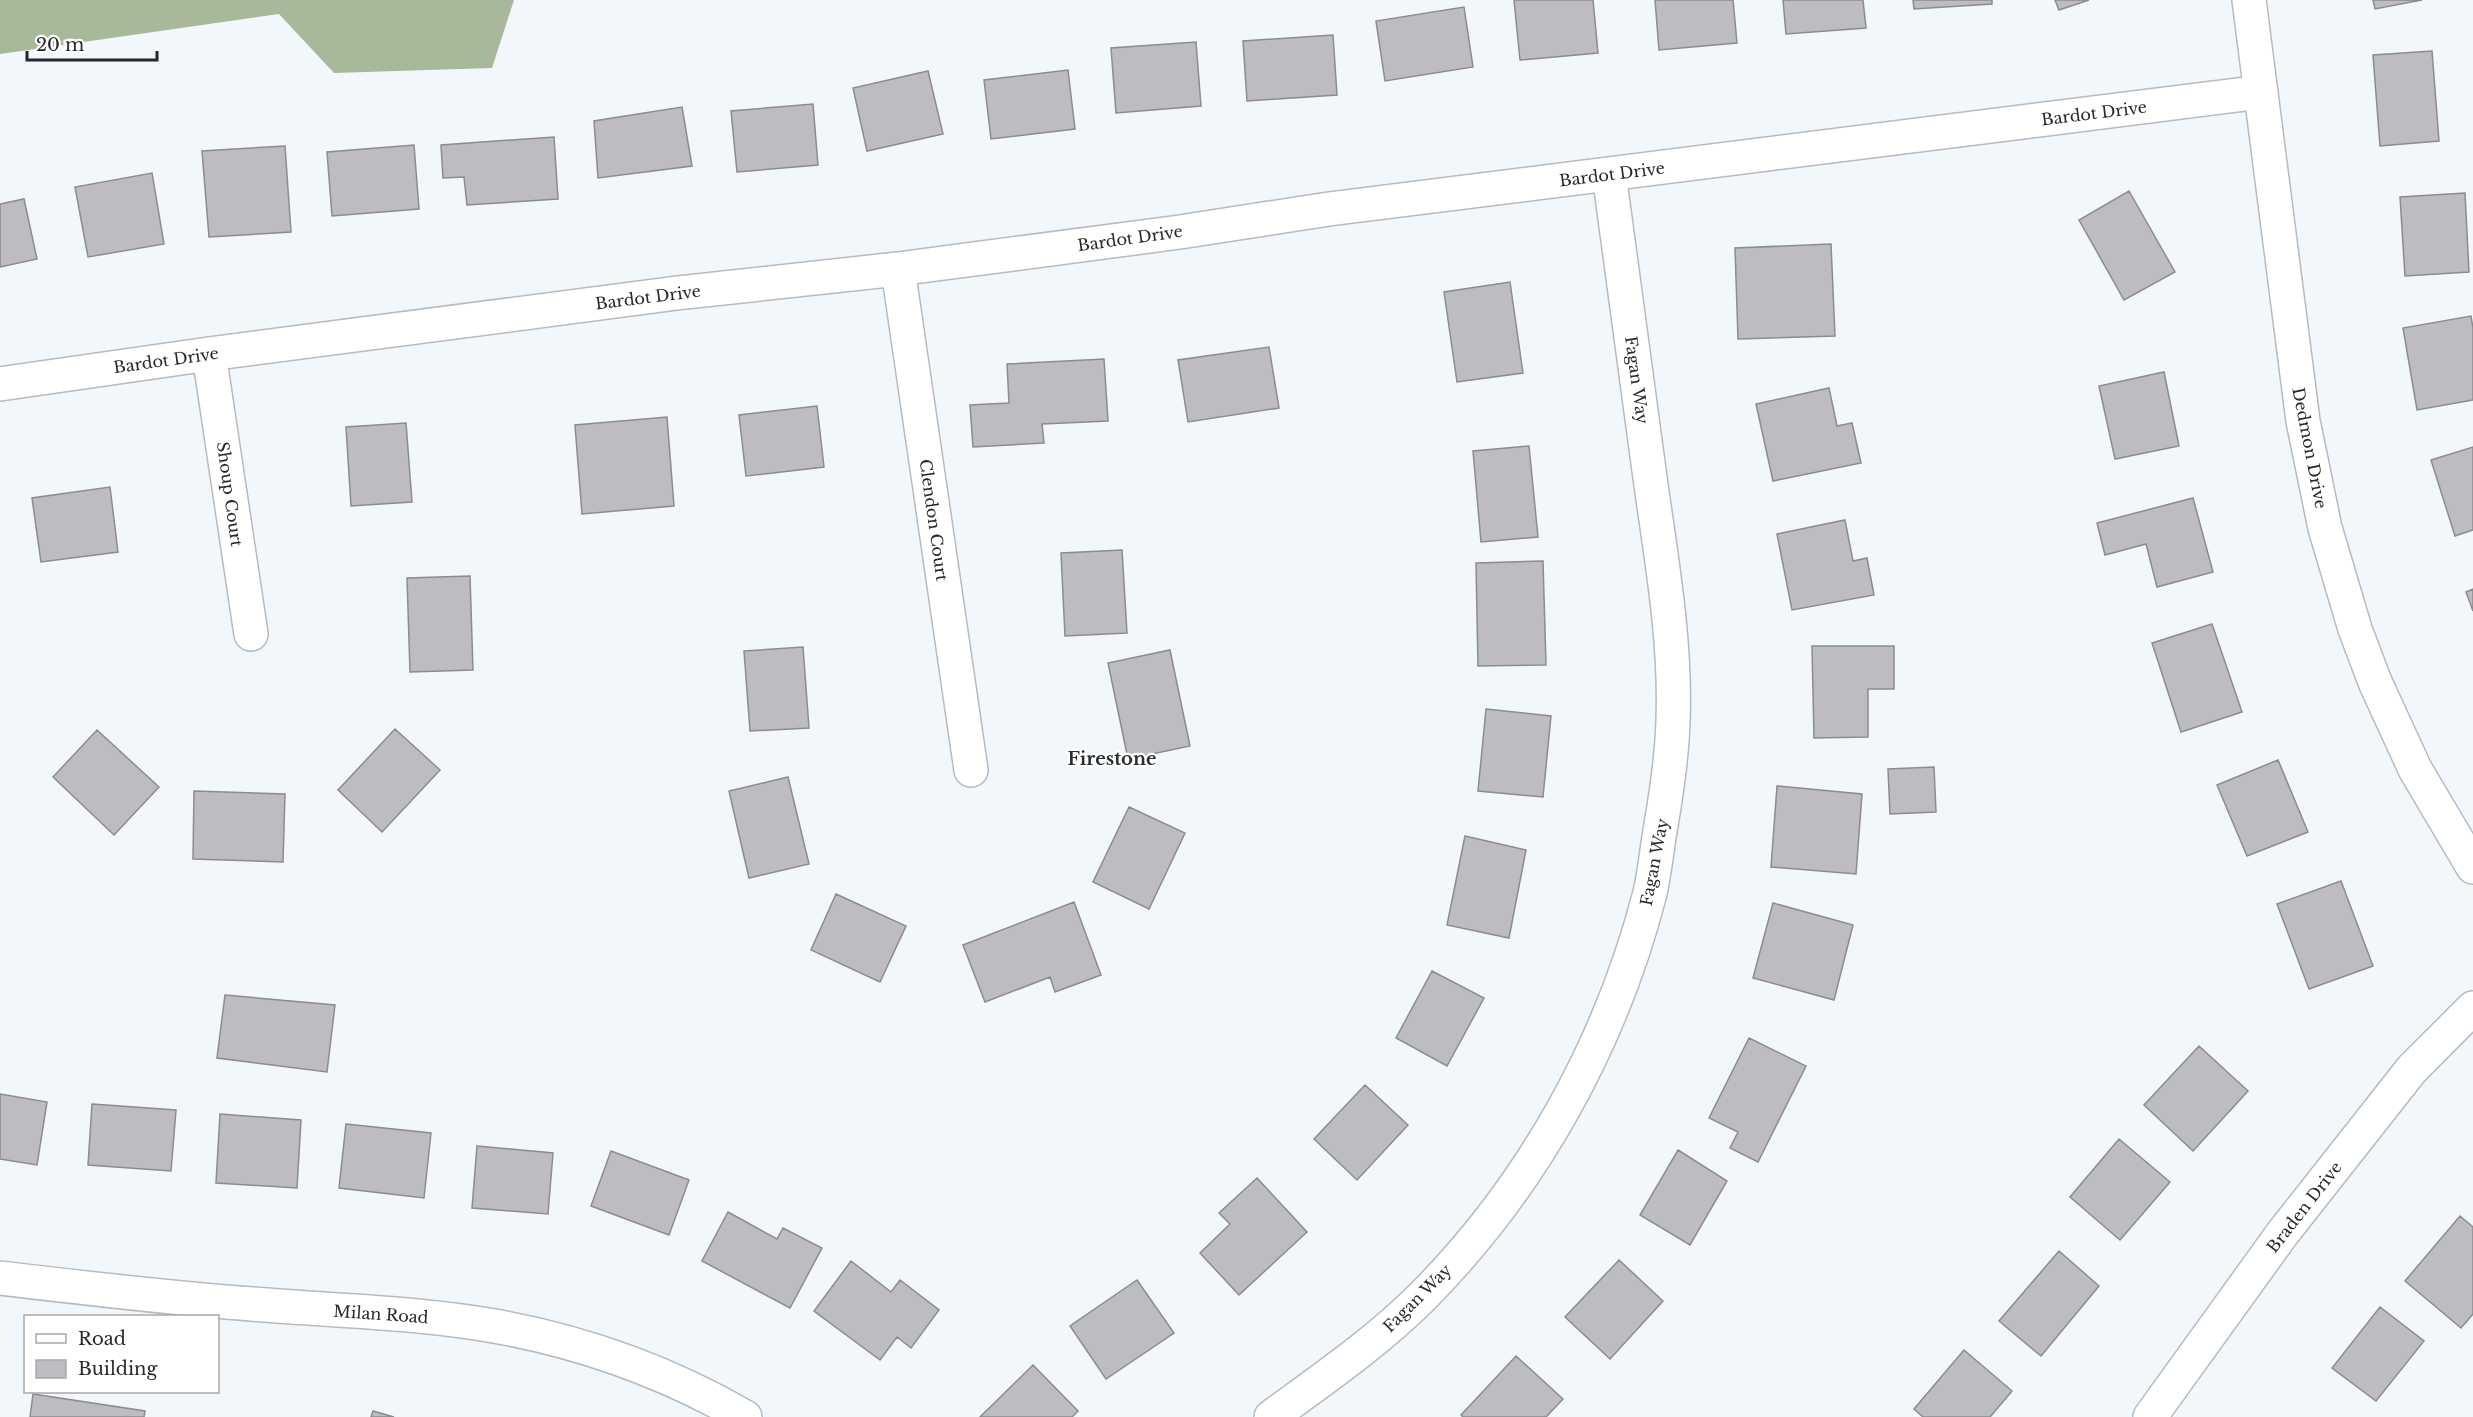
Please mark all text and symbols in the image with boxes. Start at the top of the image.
scale bar [27,24,158,62]
text: 20 m [36,34,84,56]
street label: Bardot Drive [2040,97,2148,129]
street label: Bardot Drive [1558,158,1666,190]
street label: Bardot Drive [1076,221,1184,255]
street label: Bardot Drive [594,281,702,313]
street label: Fagan Way [1621,335,1653,426]
street label: Bardot Drive [112,343,220,377]
street label: Dedmon Drive [2288,386,2332,510]
street label: Shoup Court [213,440,247,548]
street label: Clendon Court [916,458,952,582]
district label: Firestone [1067,748,1157,770]
street label: Fagan Way [1636,816,1672,907]
street label: Braden Drive [2262,1157,2346,1257]
street label: Fagan Way [1379,1259,1456,1336]
street label: Milan Road [333,1301,429,1327]
legend [24,1315,219,1393]
text: Road [78,1328,126,1350]
text: Building [78,1358,157,1380]

